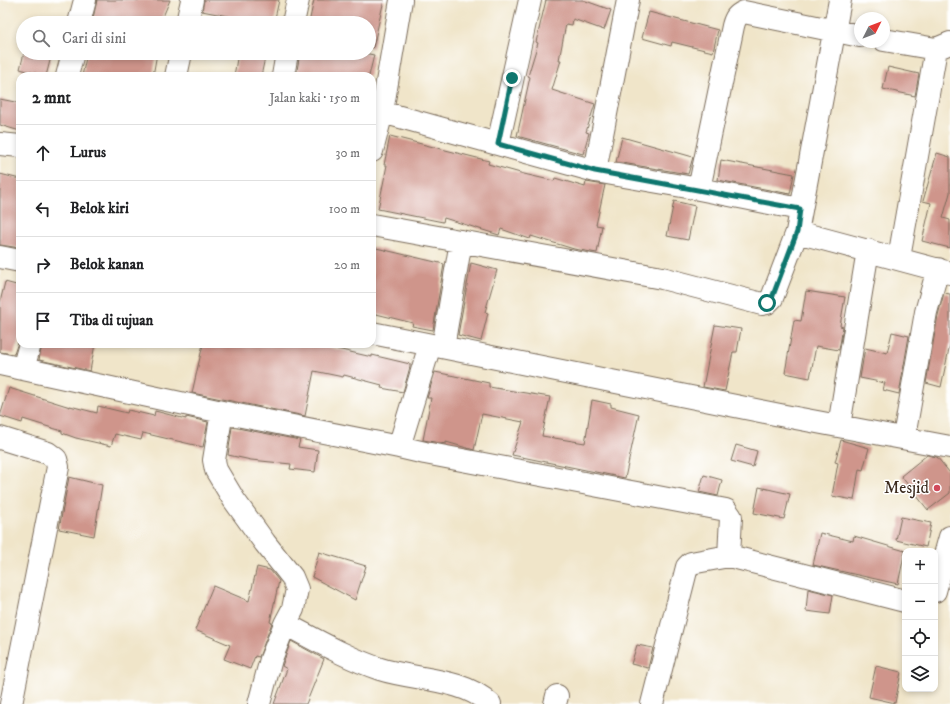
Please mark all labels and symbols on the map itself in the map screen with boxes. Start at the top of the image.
north arrow [854,12,890,48]
route end [503,69,521,87]
route start [758,294,776,312]
place label: Mesjid [884,477,930,499]
marker: Mesjid [932,483,942,493]

